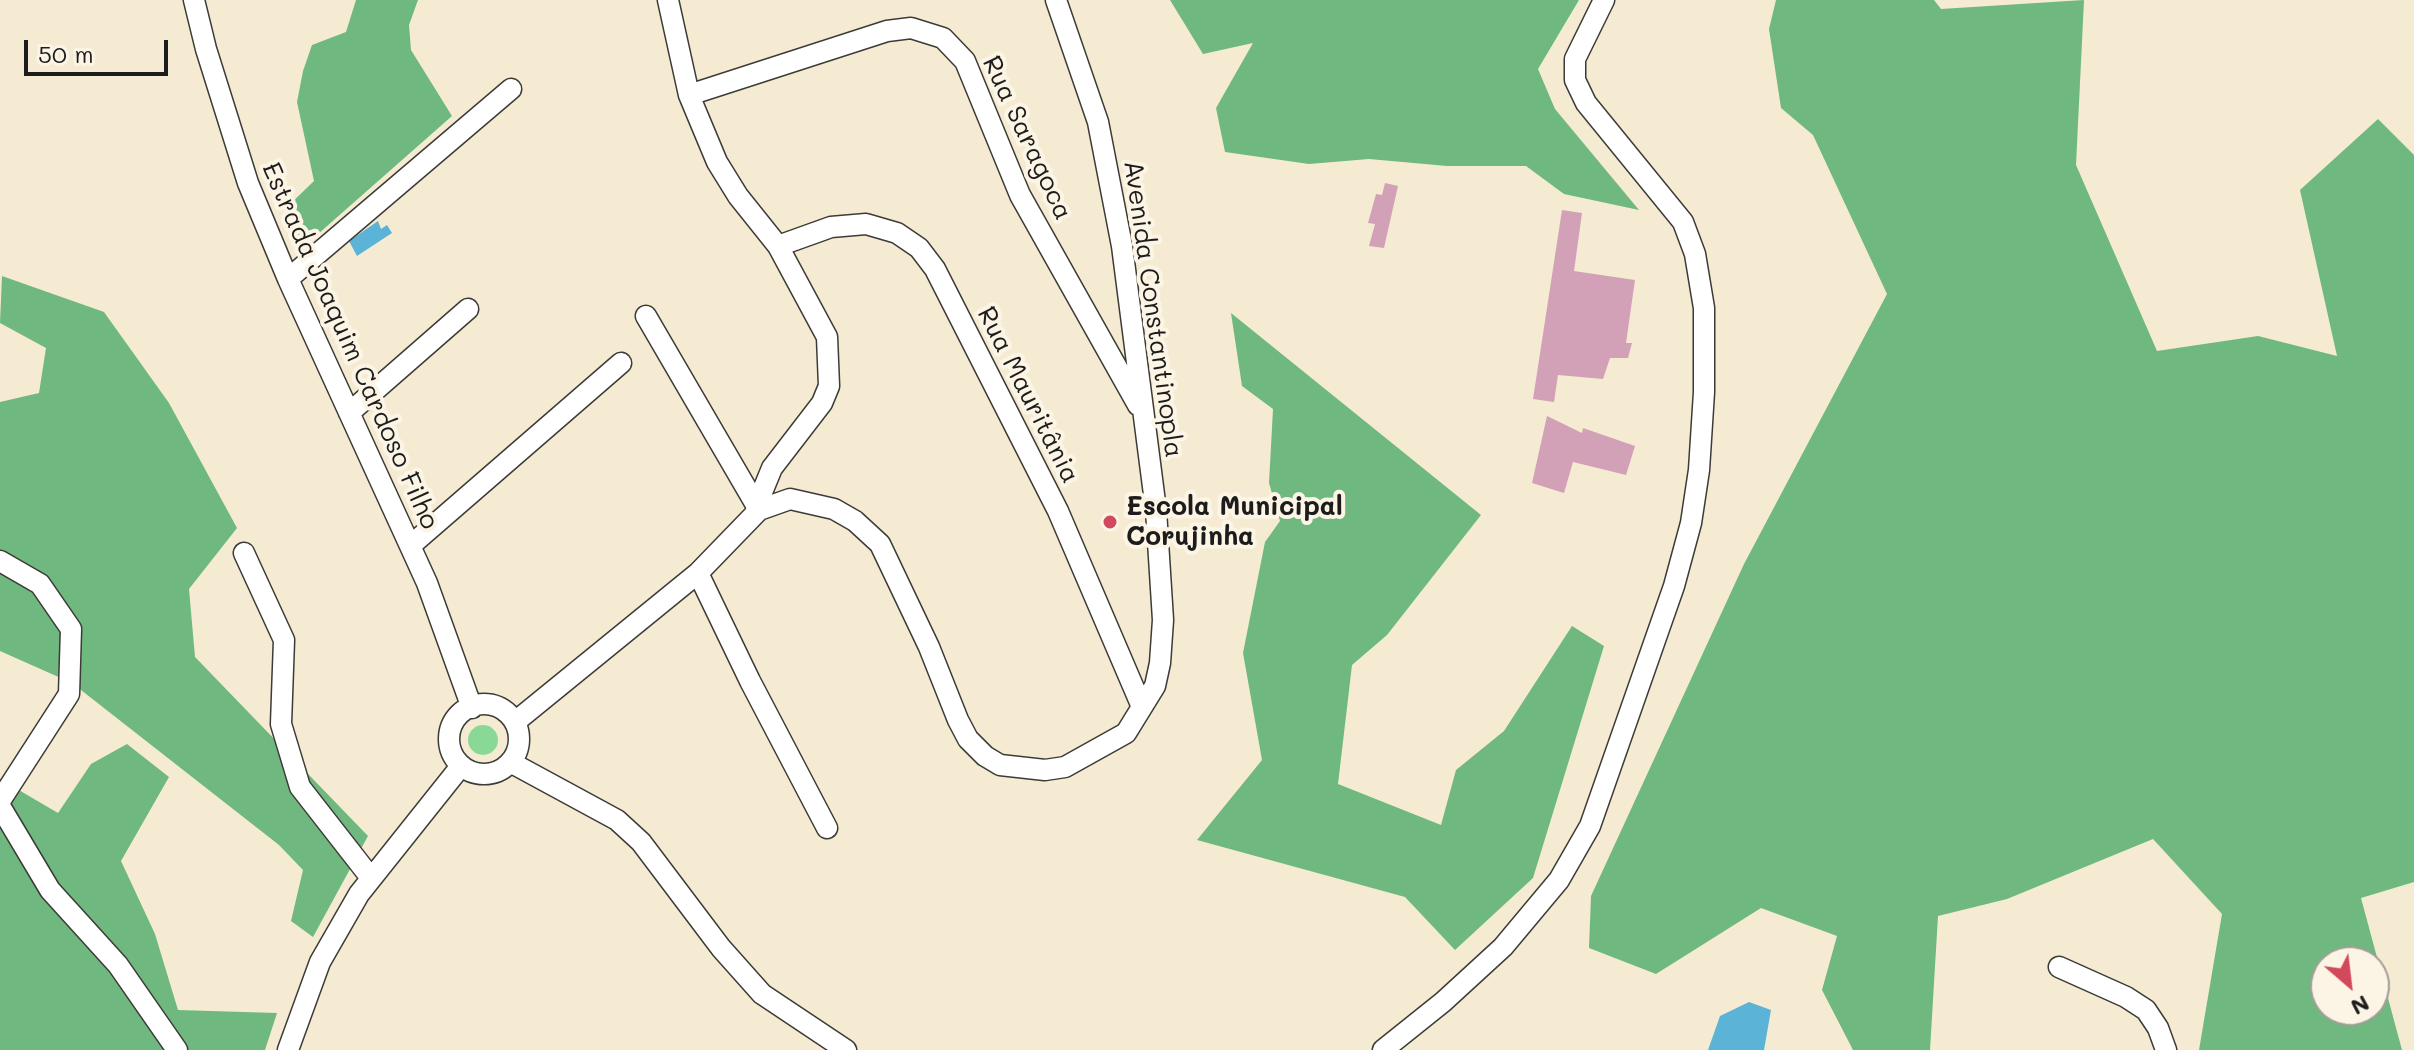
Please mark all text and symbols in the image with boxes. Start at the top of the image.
scale bar [28,24,172,74]
text: 50 m [38,38,94,69]
street label: Rua Saragoca [975,51,1079,225]
street label: Estrada Joaquim Cardoso Filho [255,158,445,534]
street label: Avenida Constantinopla [1117,158,1189,460]
street label: Rua Mauritânia [970,302,1086,488]
place label: Escola Municipal Corujinha [1126,491,1343,552]
marker: Escola Municipal Corujinha [1101,513,1119,531]
north arrow [2310,946,2390,1026]
text: N [2346,989,2375,1023]

